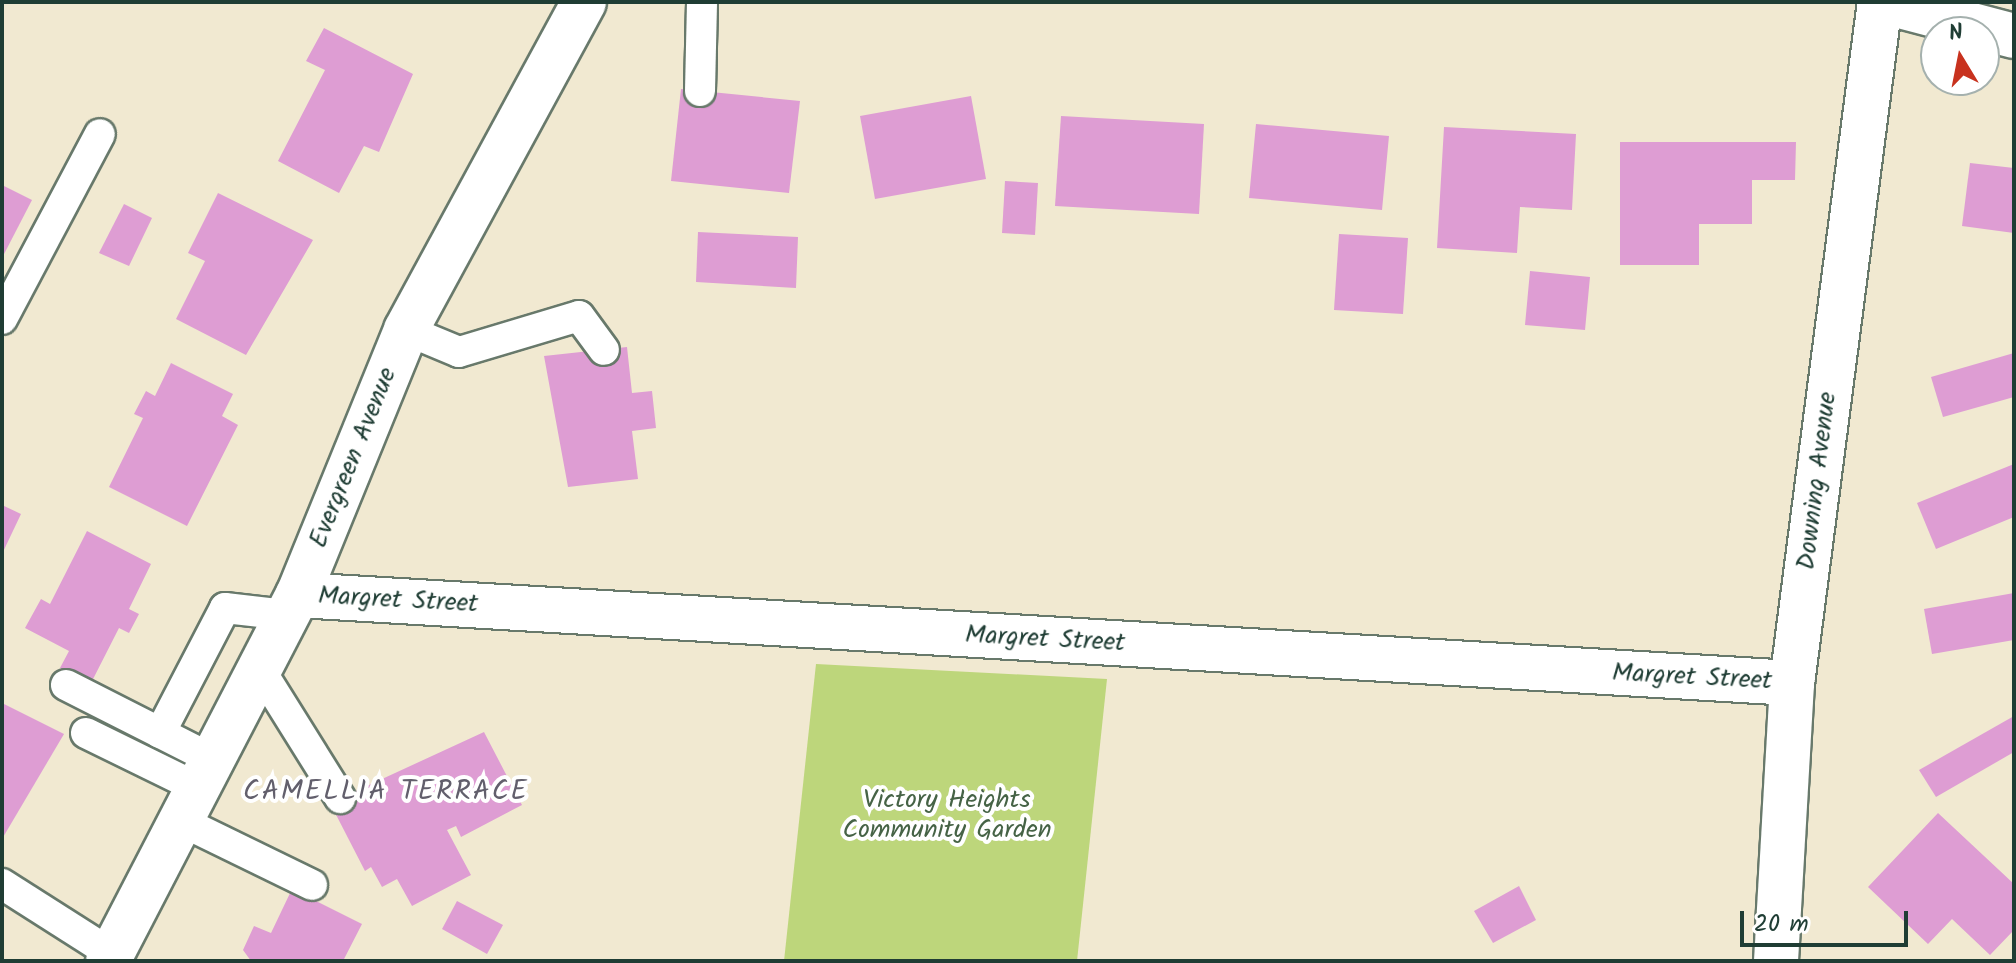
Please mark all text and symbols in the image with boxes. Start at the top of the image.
text: N [1946,15,1966,52]
north arrow [1920,16,2000,96]
street label: Evergreen Avenue [304,363,404,553]
street label: Downing Avenue [1792,390,1844,572]
street label: Margret Street [317,581,479,621]
street label: Margret Street [964,620,1126,660]
street label: Margret Street [1611,658,1773,698]
district label: CAMELLIA TERRACE [243,775,529,809]
park label: Victory Heights Community Garden [842,785,1052,846]
scale bar [1744,895,1912,945]
text: 20 m [1754,905,1809,944]

